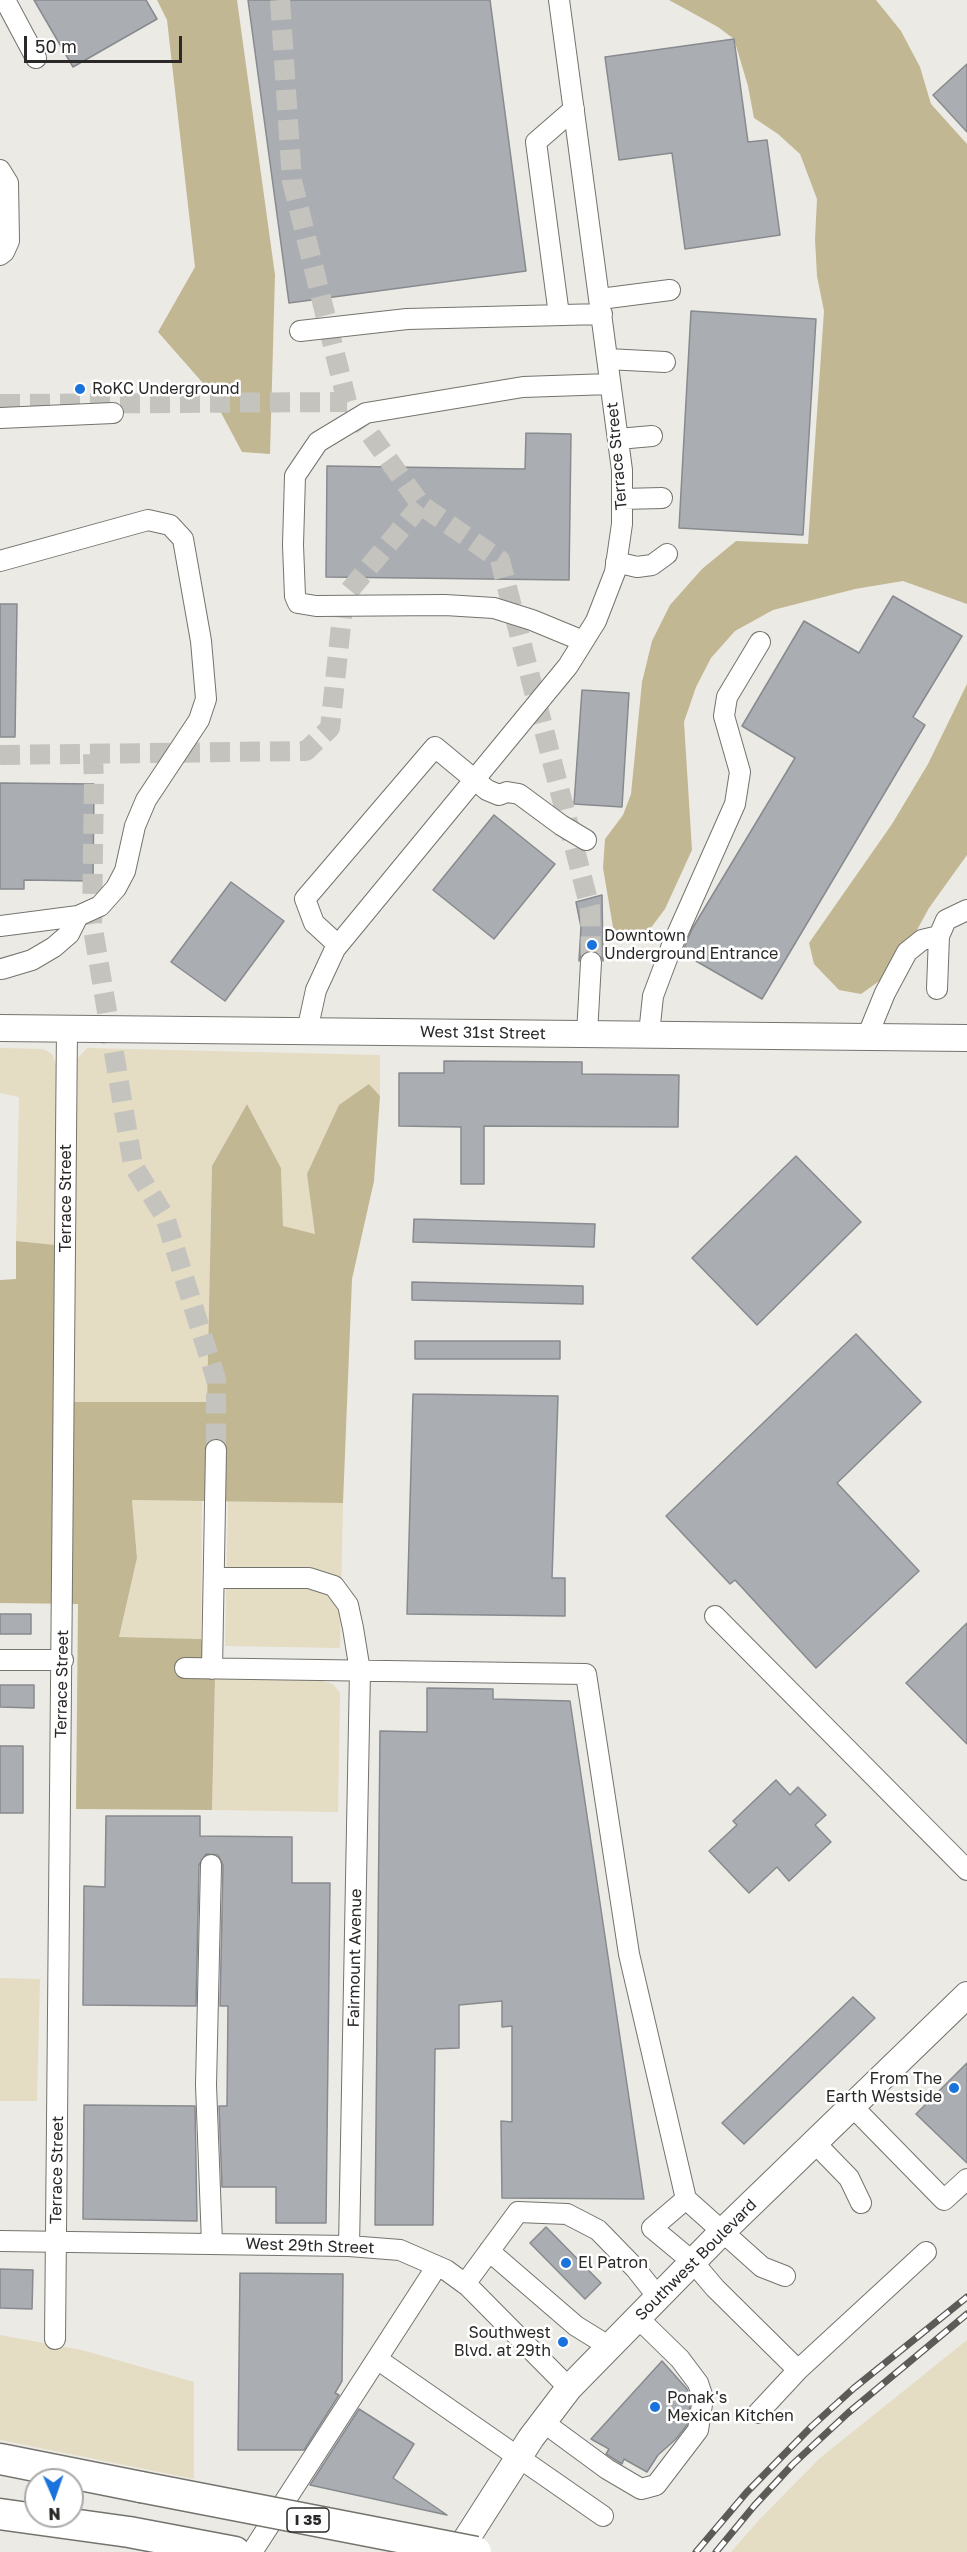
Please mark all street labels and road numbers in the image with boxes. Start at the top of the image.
street label: Terrace Street [603,401,631,511]
street label: West 31st Street [420,1022,546,1044]
street label: Terrace Street [56,1144,76,1252]
street label: Terrace Street [51,1630,73,1738]
street label: Fairmount Avenue [344,1888,366,2028]
street label: Terrace Street [46,2116,68,2224]
street label: Southwest Boulevard [631,2195,761,2325]
street label: West 29th Street [245,2234,375,2258]
road number: I 35 [287,2508,329,2532]

